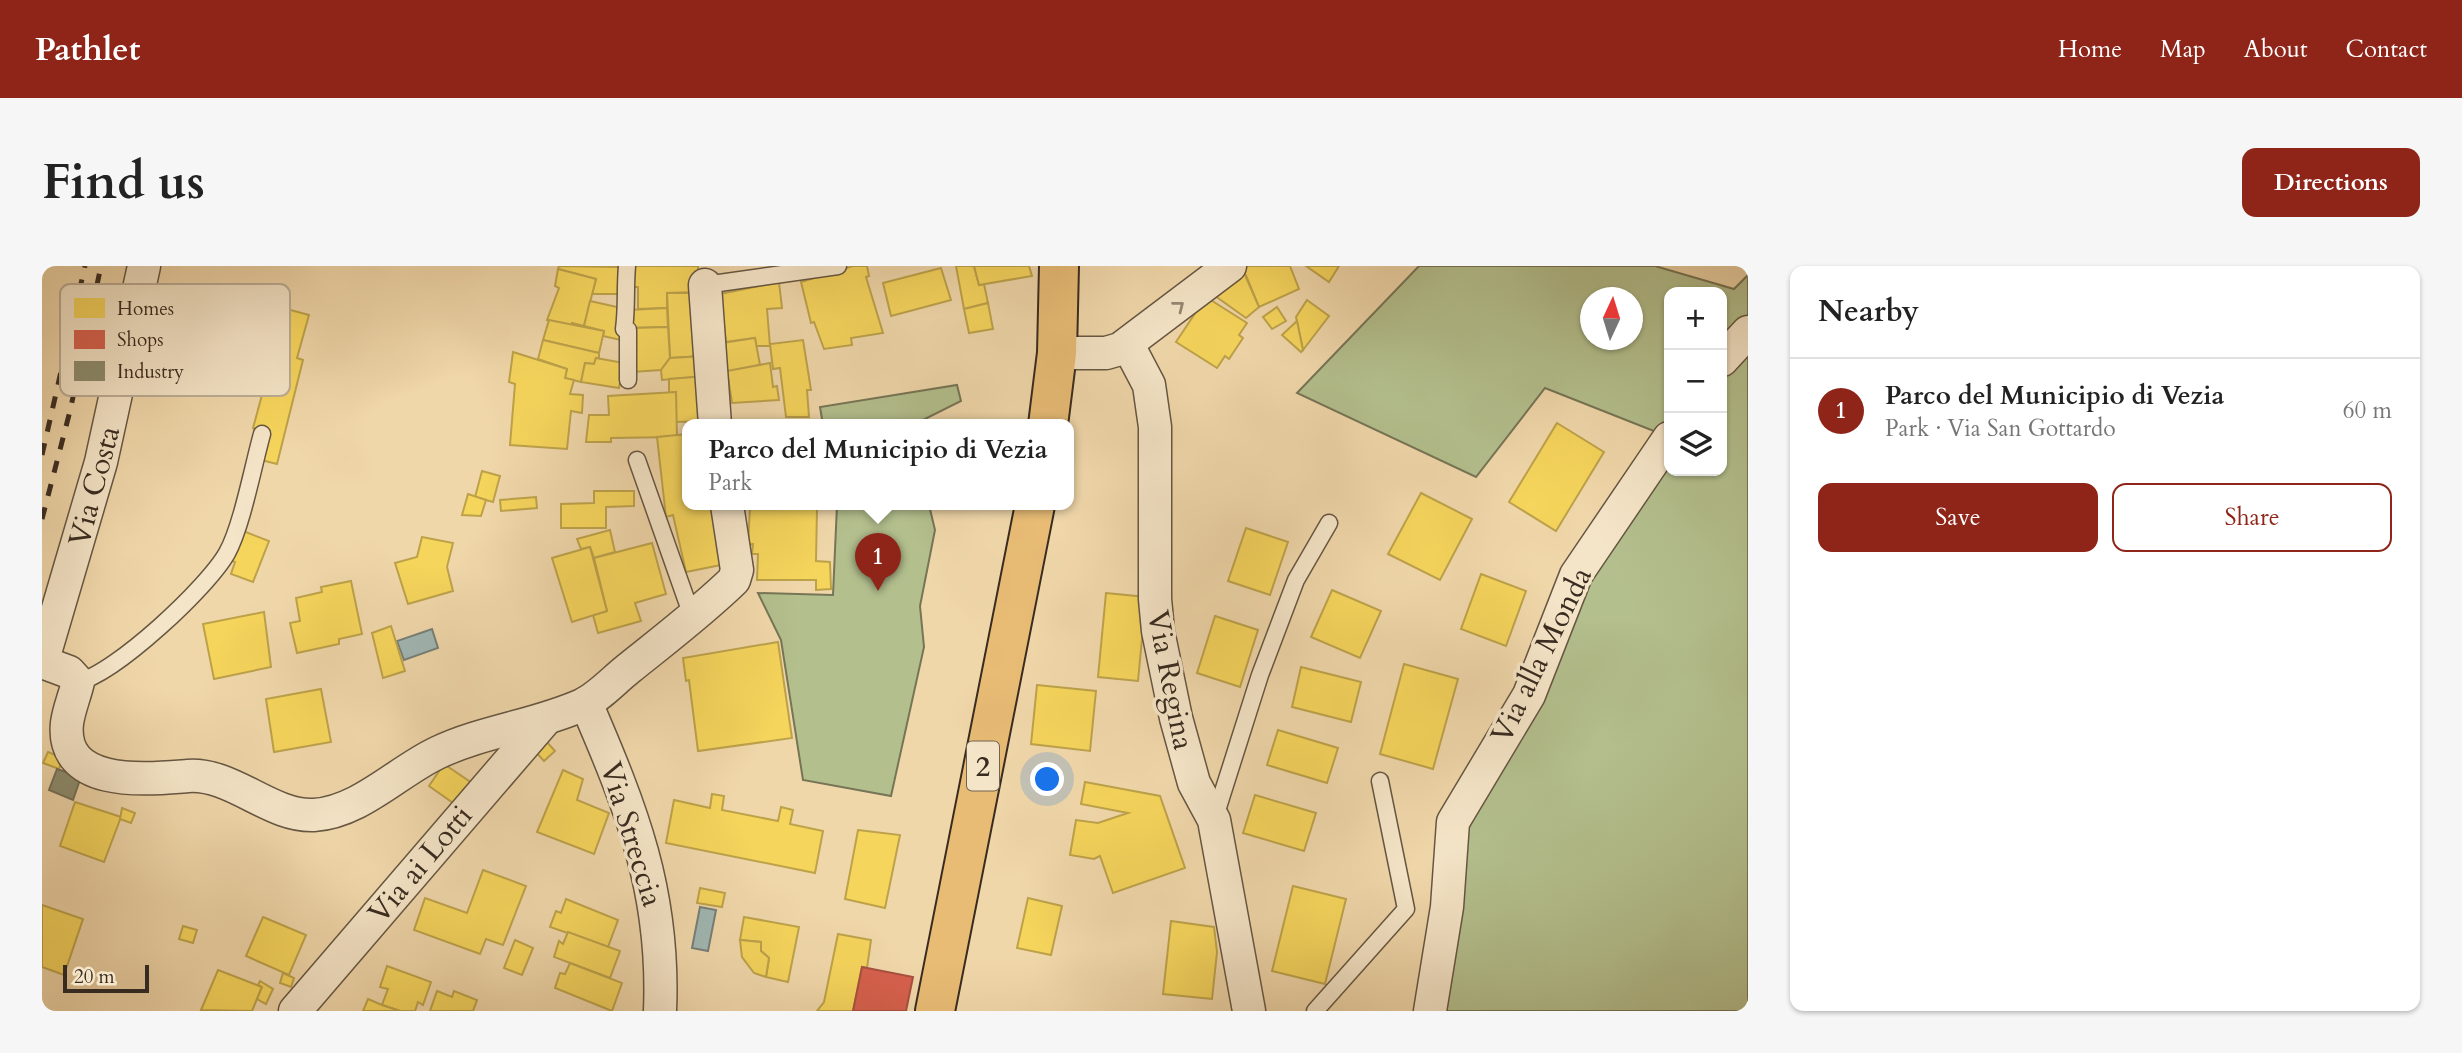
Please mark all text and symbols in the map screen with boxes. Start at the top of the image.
text: Pathlet [35,27,140,72]
text: Home [2058,33,2122,66]
text: Map [2160,33,2206,66]
text: About [2244,33,2308,66]
text: Contact [2346,33,2427,66]
button: Directions [2242,148,2420,217]
text: Find us [42,149,205,216]
legend [60,284,290,396]
north arrow [1580,287,1643,350]
map controls [1664,287,1727,476]
button: + [1664,287,1727,350]
text: Nearby [1818,291,1919,332]
text: Homes [117,296,174,322]
one-way arrow [1171,301,1184,314]
text: Shops [117,327,164,353]
button: − [1664,350,1727,413]
text: Industry [117,359,184,385]
text: Parco del Municipio di Vezia [1885,378,2224,413]
text: 1 [1835,395,1847,426]
text: 60 m [2343,395,2392,426]
button: layers [1664,413,1727,476]
text: Park · Via San Gottardo [1885,413,2116,444]
popup [682,419,1074,510]
street label: Via Costa [59,421,130,551]
text: Parco del Municipio di Vezia [708,432,1048,467]
text: Park [708,467,753,498]
button: Save [1818,483,2098,552]
button: Share [2112,483,2392,552]
pin: 1 [855,533,901,591]
street label: Via alla Monda [1481,560,1602,750]
street label: Via Regina [1137,607,1204,753]
road number: 2 [967,742,999,790]
street label: Via Streccia [590,757,673,912]
your location [1030,762,1064,796]
street label: Via ai Lotti [359,796,482,932]
scale bar [63,962,149,994]
text: 20 m [74,964,115,990]

